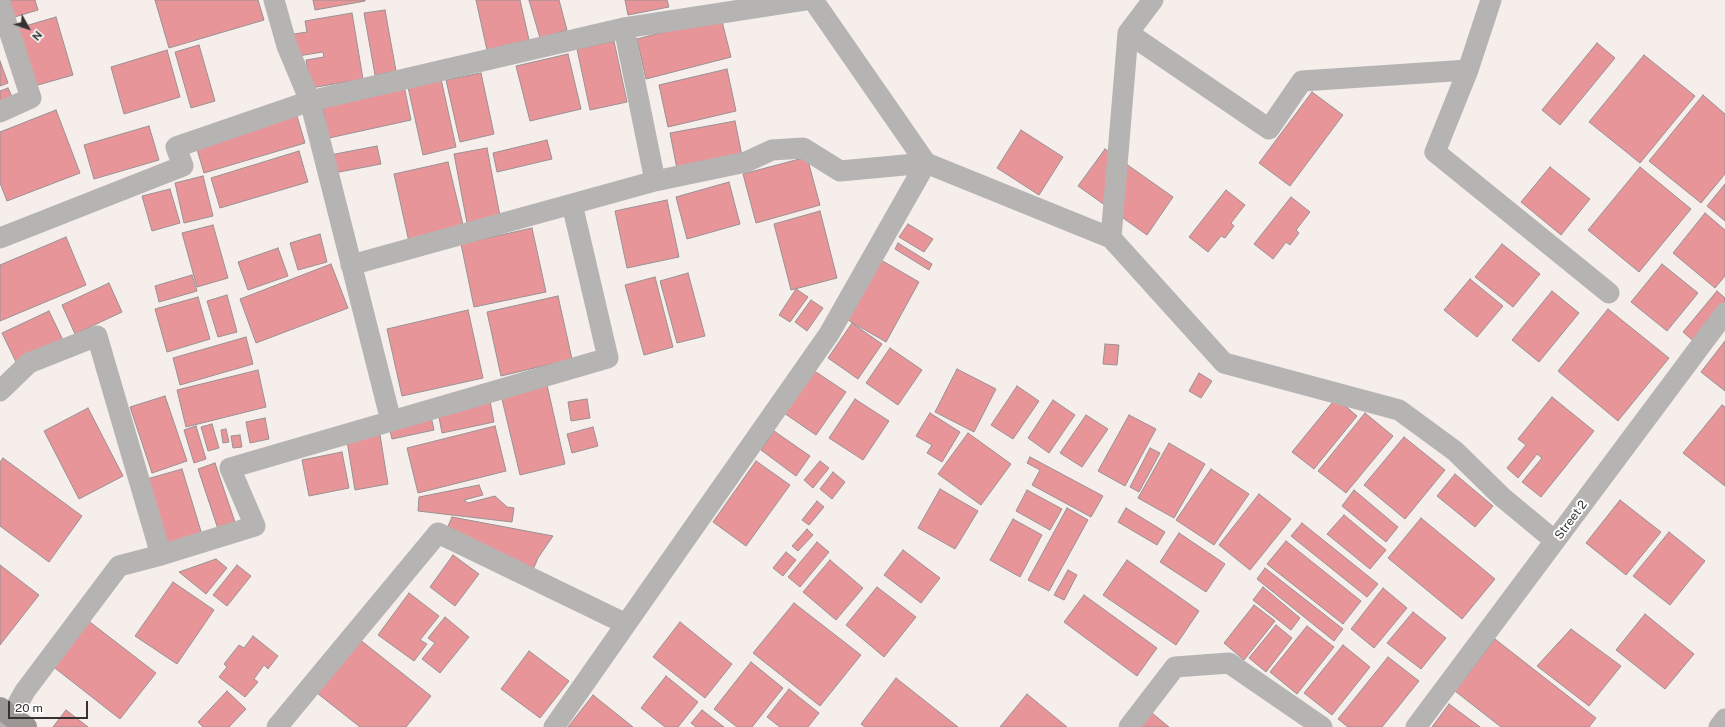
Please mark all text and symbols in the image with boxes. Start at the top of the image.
north arrow [8,8,48,48]
text: N [30,29,45,43]
street label: Street 2 [1552,498,1590,542]
scale bar [10,693,90,719]
text: 20 m [15,701,43,715]

